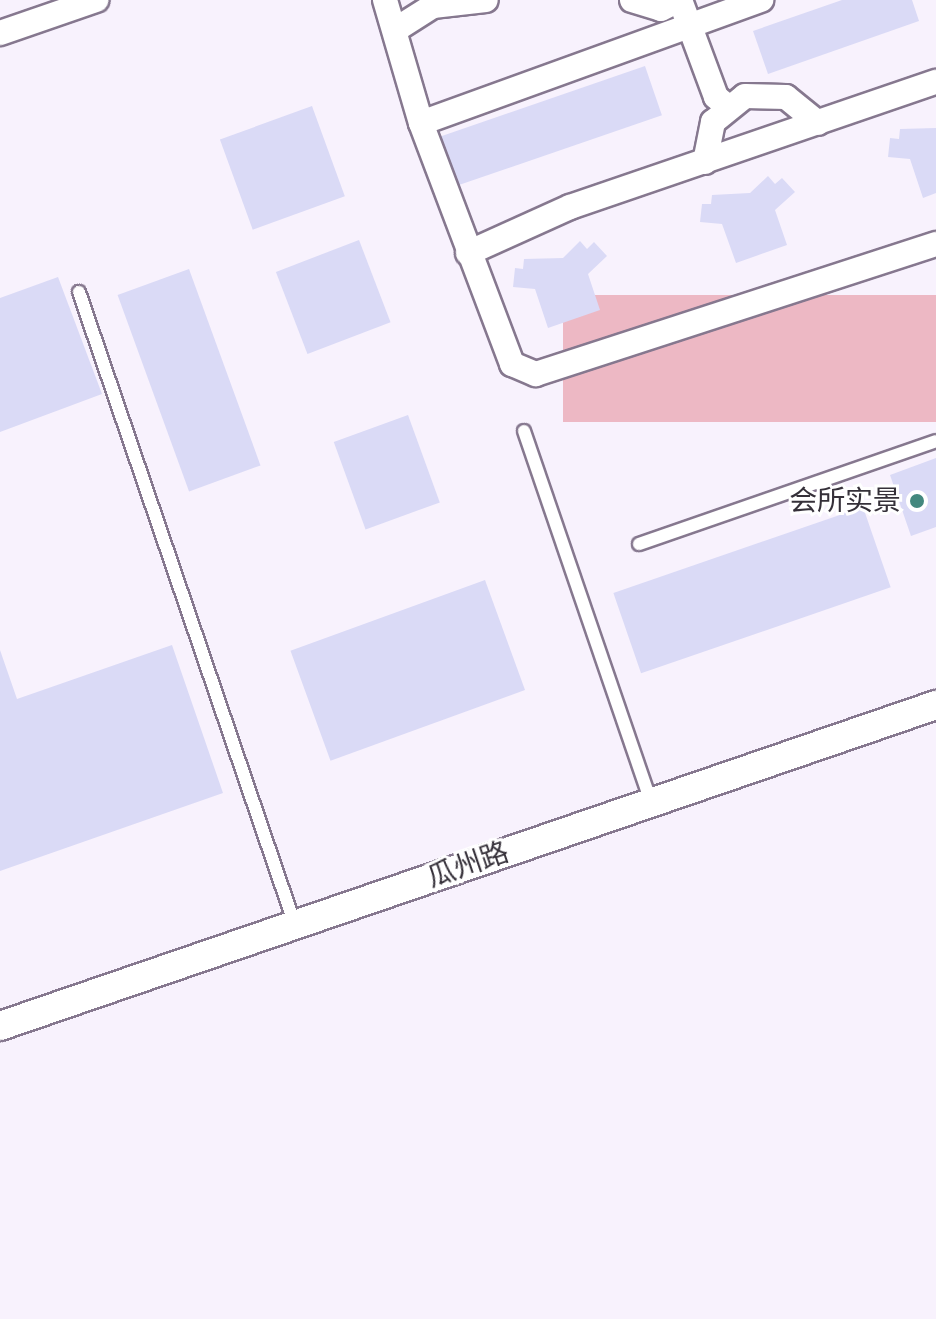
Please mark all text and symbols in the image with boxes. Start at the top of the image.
place label: 会所实景 [789,484,901,518]
marker: 会所实景 [908,492,926,510]
street label: 瓜州路 [423,835,513,895]

